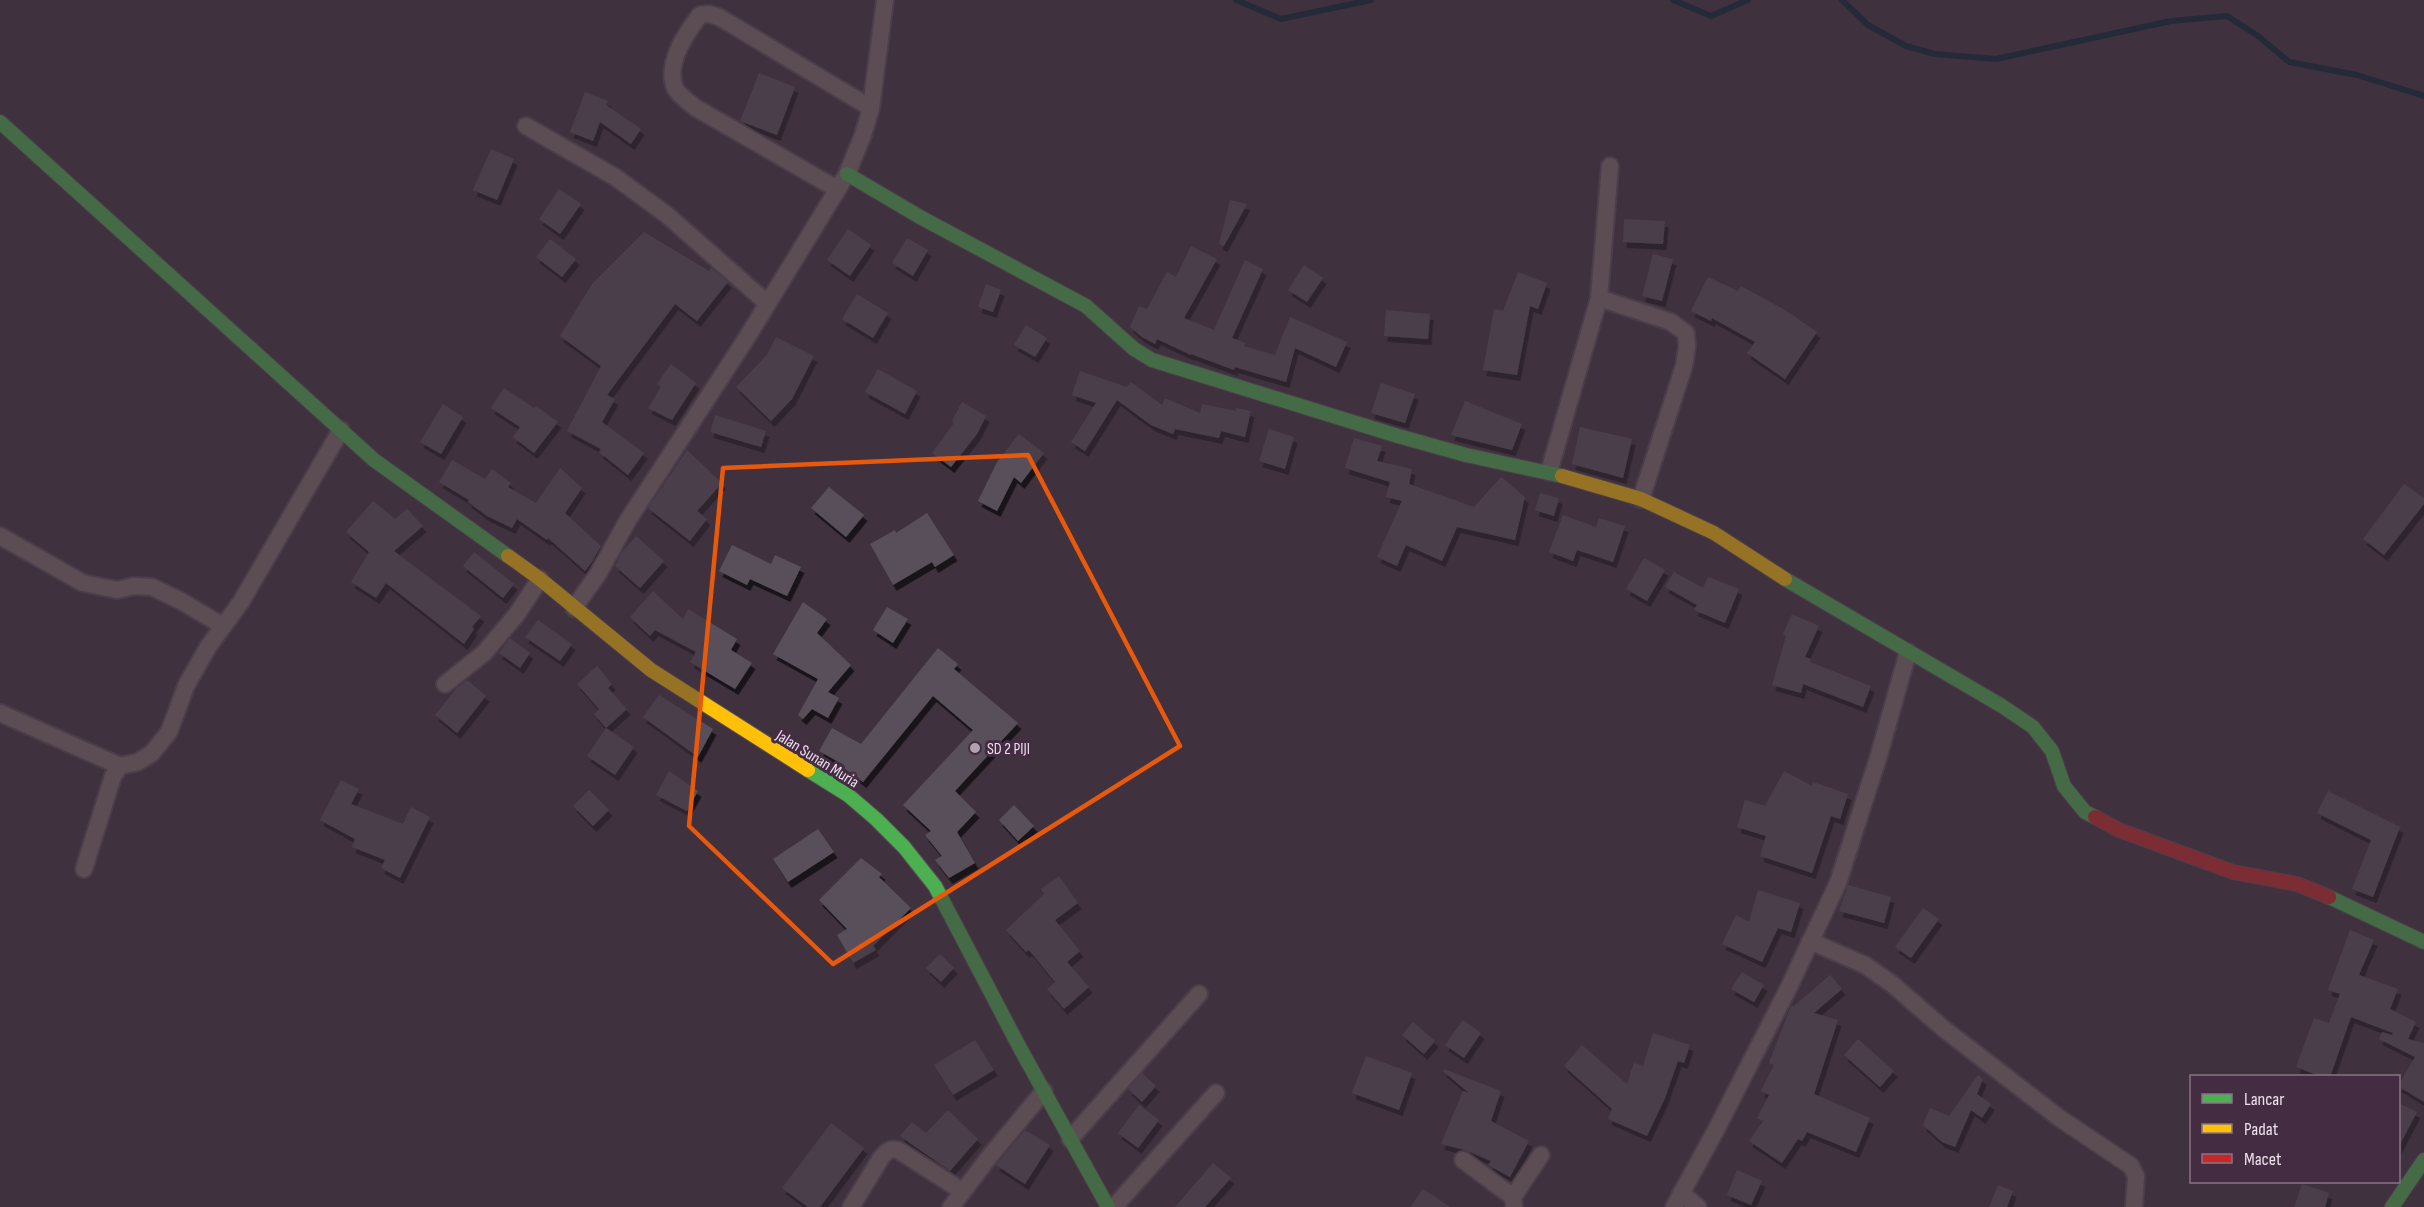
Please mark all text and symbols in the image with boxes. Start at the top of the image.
street label: Jalan Sunan Muria [772,726,862,792]
place label: SD 2 PIJI [987,740,1030,759]
marker: SD 2 PIJI [968,741,982,755]
legend [2190,1075,2400,1183]
text: Lancar [2244,1089,2284,1110]
text: Padat [2244,1119,2279,1140]
text: Macet [2244,1149,2282,1170]

